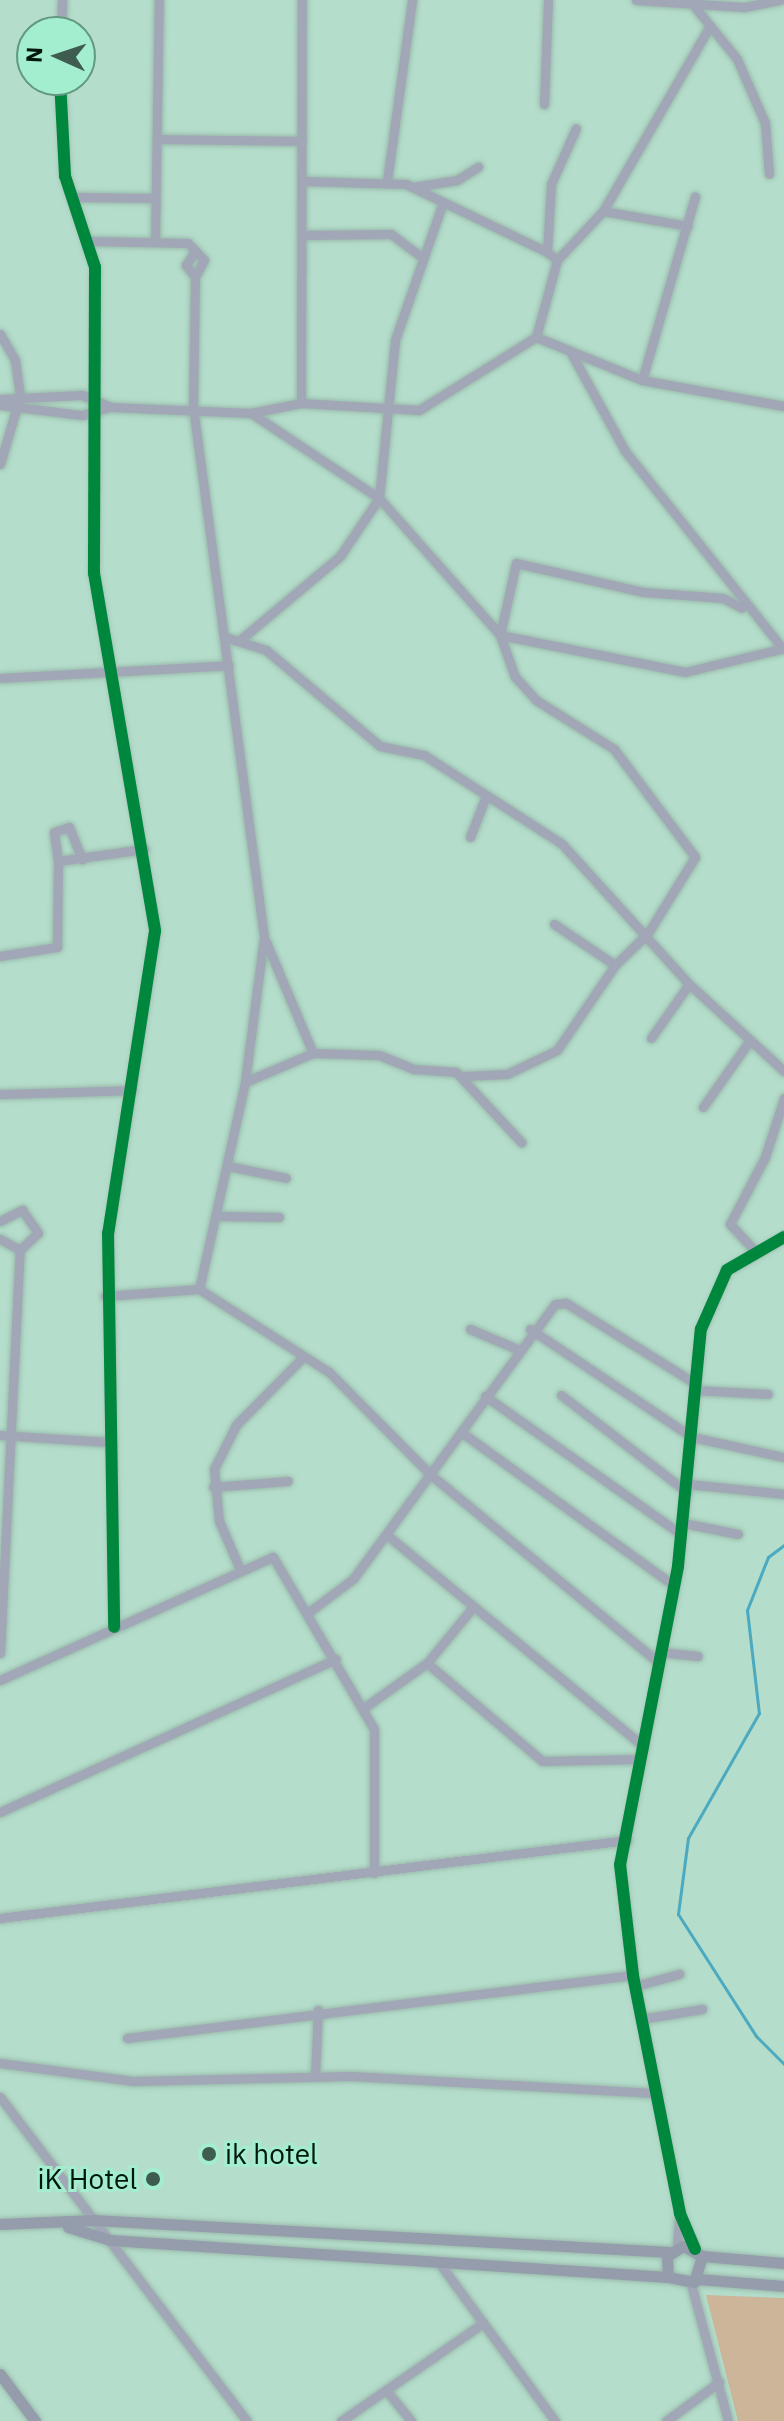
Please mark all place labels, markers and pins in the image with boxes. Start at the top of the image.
place label: ik hotel [225,2137,318,2171]
marker: ik hotel [200,2145,218,2163]
place label: iK Hotel [37,2162,137,2196]
marker: iK Hotel [144,2170,162,2188]

